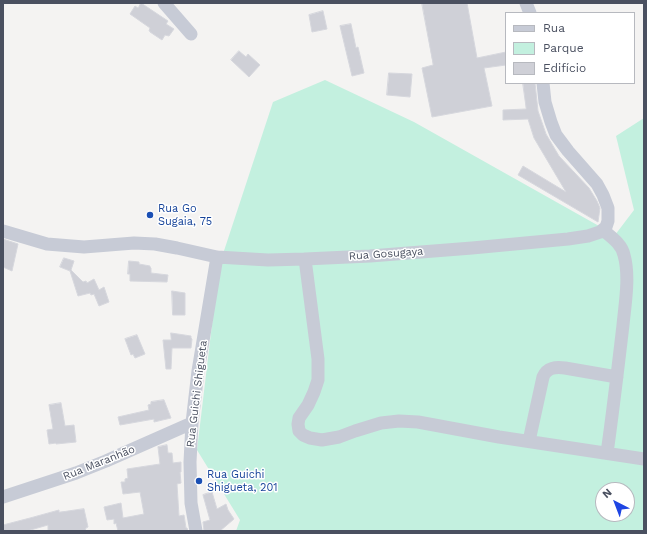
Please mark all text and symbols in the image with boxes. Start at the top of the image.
legend [505,12,635,84]
text: Rua [543,21,565,35]
text: Parque [543,41,584,55]
text: Edifício [543,61,586,75]
place label: Rua Go Sugaia, 75 [158,202,212,228]
marker: Rua Go Sugaia, 75 [145,210,155,220]
street label: Rua Gosugaya [348,245,424,263]
street label: Rua Guichi Shigueta [184,340,210,448]
street label: Rua Maranhão [61,443,137,483]
place label: Rua Guichi Shigueta, 201 [207,468,278,494]
marker: Rua Guichi Shigueta, 201 [194,476,204,486]
north arrow [595,482,635,522]
text: N [600,486,615,501]

